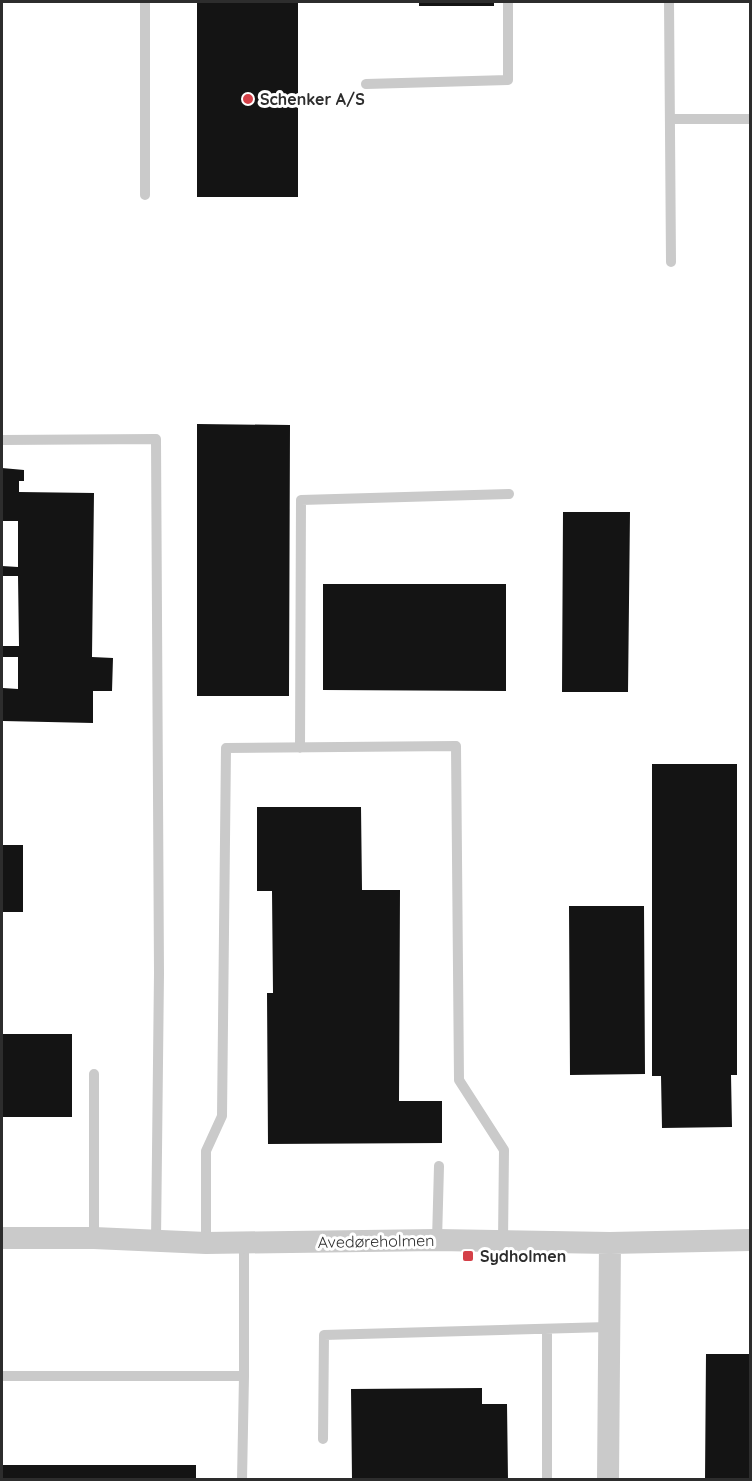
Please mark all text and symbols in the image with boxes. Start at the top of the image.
place label: Schenker A/S [260,89,365,109]
marker: Schenker A/S [241,92,255,106]
street label: Avedøreholmen [317,1230,435,1252]
place label: Sydholmen [480,1246,566,1266]
marker: Sydholmen [461,1249,475,1263]

